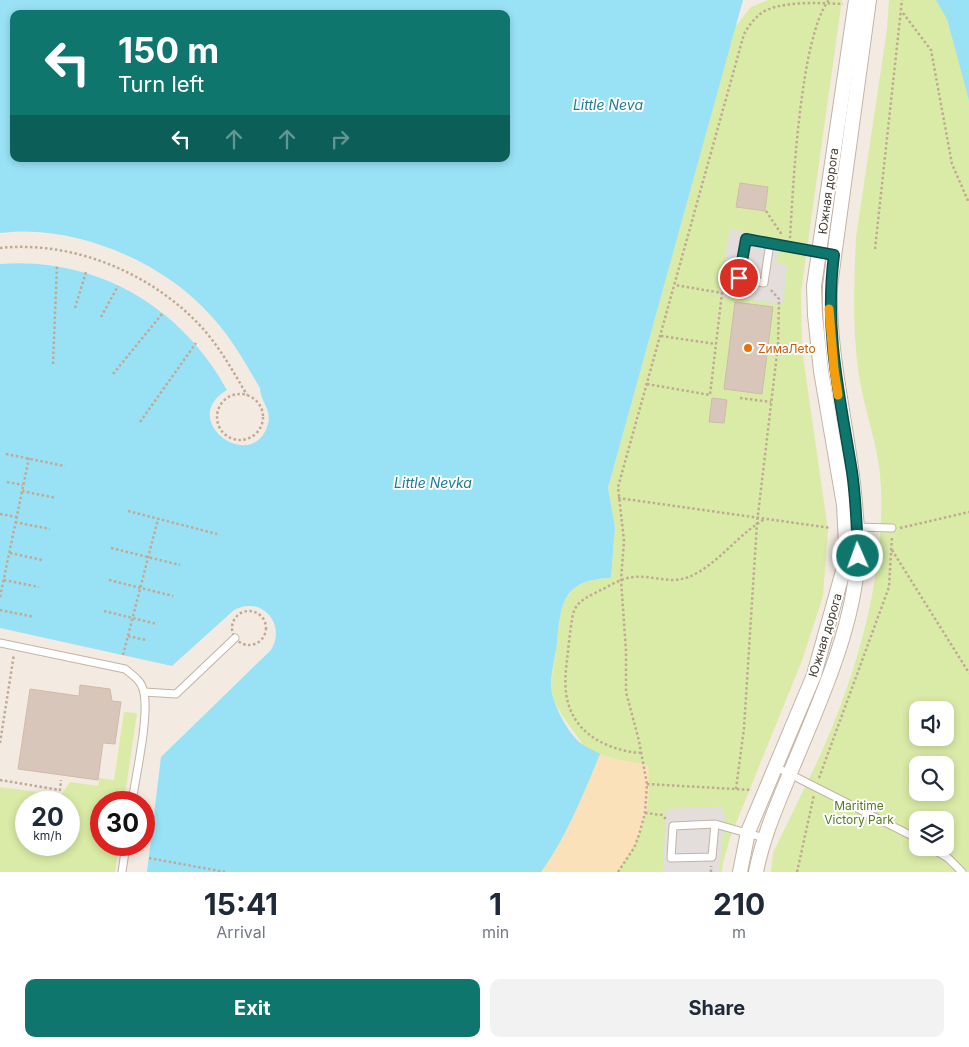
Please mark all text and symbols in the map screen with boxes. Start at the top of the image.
text: 150 m [118,29,219,71]
icon: left [35,30,100,95]
text: Turn left [118,71,204,97]
water label: Little Neva [573,96,643,113]
icon: left [167,125,195,153]
icon: ahead [220,125,248,153]
icon: ahead [273,125,301,153]
icon: right [326,125,354,153]
street label: Южная дорога [815,147,841,235]
pin [718,257,760,299]
icon: arrive [725,264,753,292]
place label: ZимаЛеtо [758,341,816,356]
marker: ZимаЛеtо [742,342,754,354]
water label: Little Nevka [394,474,472,491]
position arrow [831,529,883,581]
street label: Южная дорога [805,591,845,679]
map controls [909,701,954,856]
button: sound [909,701,954,746]
button: search [909,756,954,801]
speed limit sign: 30 [90,791,155,856]
park label: Maritime Victory Park [824,798,894,827]
text: 20 [31,802,64,832]
button: layers [909,811,954,856]
text: km/h [33,828,62,843]
text: 15:41 [204,886,278,922]
text: 1 [489,886,502,922]
text: 210 [713,886,765,922]
text: Arrival [216,922,266,942]
text: min [482,922,509,942]
text: m [732,922,746,942]
button: Exit [25,979,480,1037]
button: Share [490,979,944,1037]

